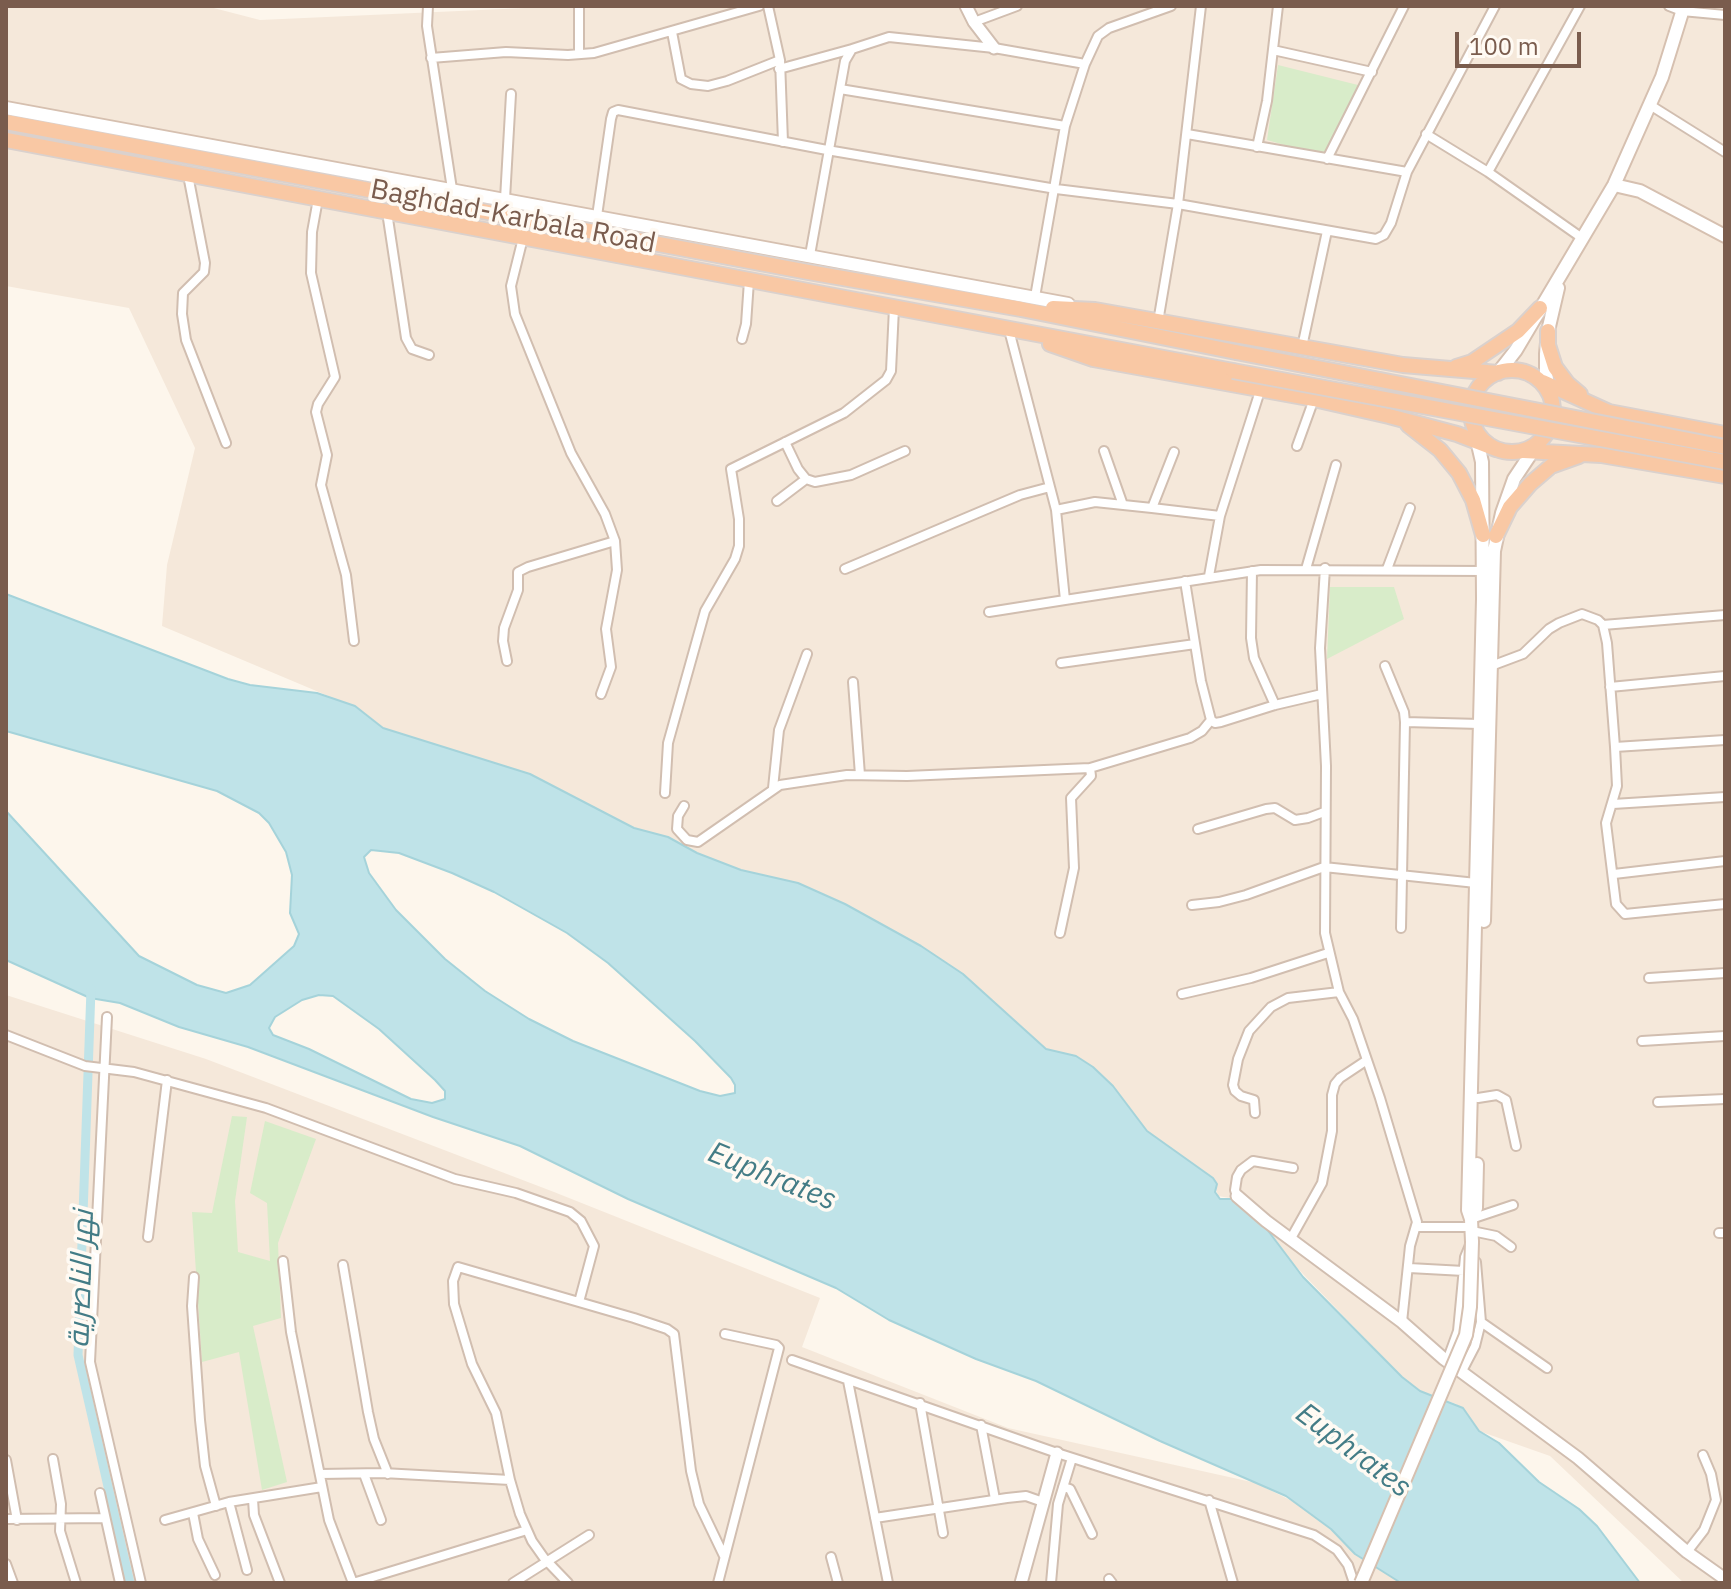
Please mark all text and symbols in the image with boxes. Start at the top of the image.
scale bar [1459,16,1585,66]
text: 100 m [1469,30,1539,62]
street label: Baghdad-Karbala Road [368,173,658,261]
water label: Euphrates [703,1135,841,1219]
water label: نهر الناصرية [62,1209,102,1349]
water label: Euphrates [1288,1396,1418,1506]

